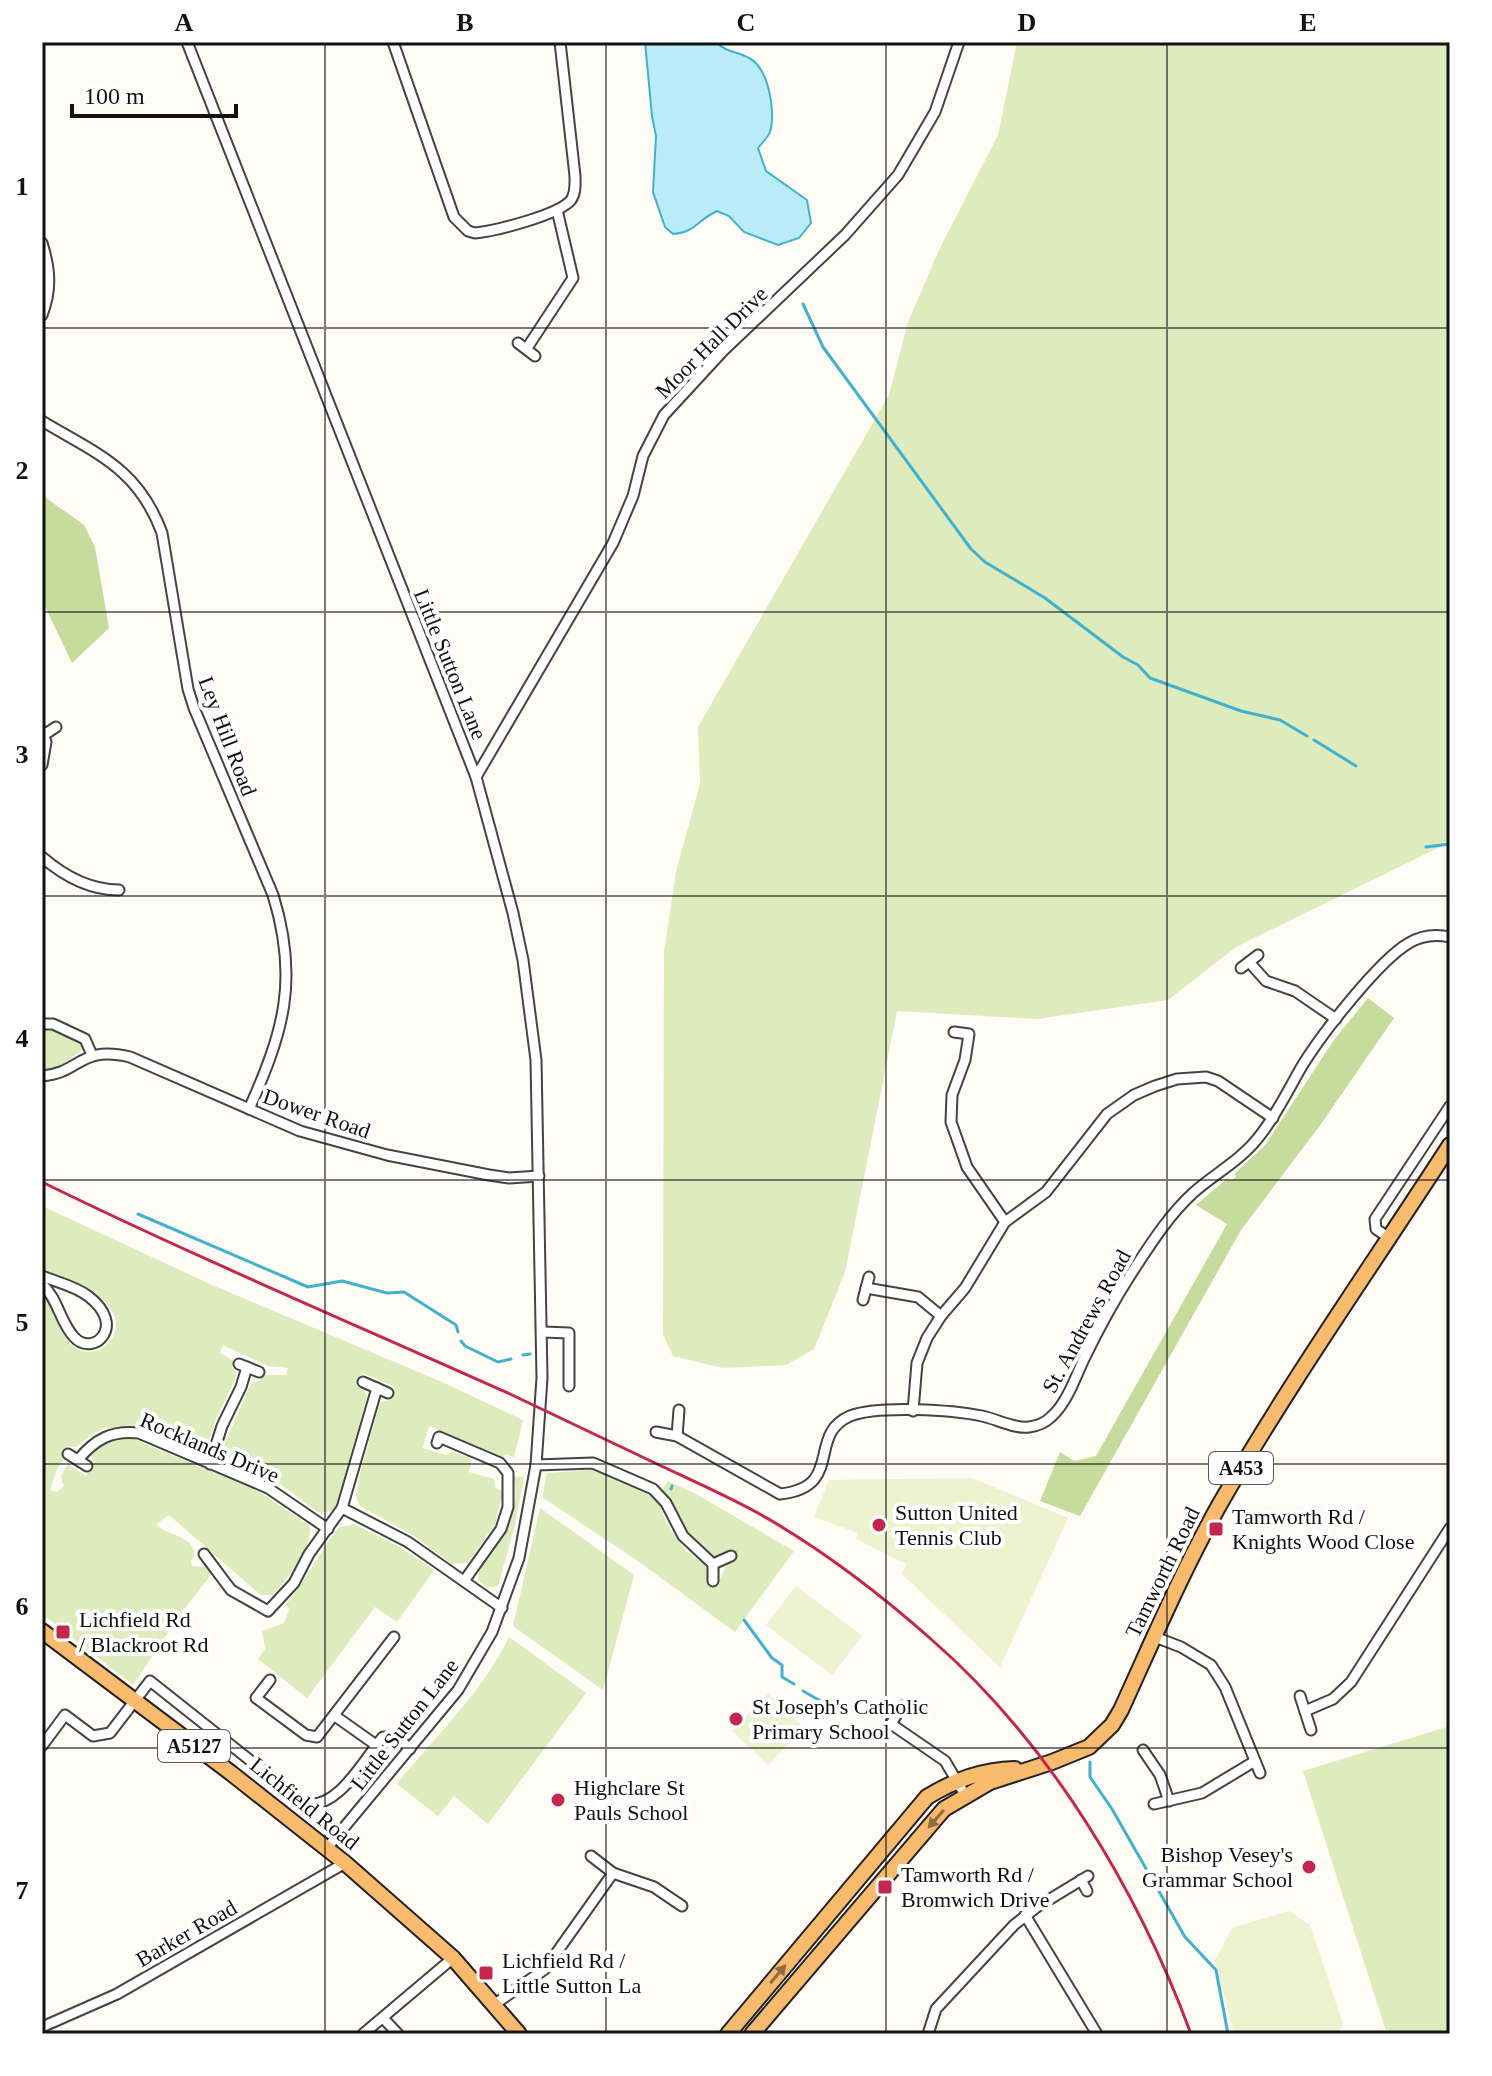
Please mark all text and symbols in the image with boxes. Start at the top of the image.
text: A [175,8,194,37]
text: B [456,8,474,37]
text: C [737,8,755,37]
text: D [1018,8,1036,37]
text: E [1299,8,1317,37]
scale bar [72,68,236,118]
text: 100 m [84,83,145,109]
text: 1 [16,172,29,201]
street label: Moor Hall Drive [650,281,772,403]
text: 2 [16,456,29,485]
street label: Little Sutton Lane [409,585,492,743]
street label: Ley Hill Road [193,673,262,799]
text: 3 [16,740,29,769]
text: 4 [16,1024,29,1053]
street label: Dower Road [260,1083,374,1143]
street label: St. Andrews Road [1037,1245,1136,1397]
text: 5 [16,1308,29,1337]
street label: Rocklands Drive [137,1407,283,1488]
road number: A453 [1209,1452,1273,1484]
place label: Sutton United Tennis Club [895,1500,1018,1550]
street label: Tamworth Road [1120,1503,1205,1642]
place label: Tamworth Rd / Knights Wood Close [1232,1504,1414,1554]
marker: Sutton United Tennis Club [870,1516,888,1534]
marker: Tamworth Rd / Knights Wood Close [1207,1520,1225,1538]
text: 6 [16,1592,29,1621]
place label: Lichfield Rd / Blackroot Rd [79,1607,209,1657]
marker: Lichfield Rd / Blackroot Rd [54,1623,72,1641]
street label: Little Sutton Lane [345,1654,464,1795]
place label: St Joseph's Catholic Primary School [752,1694,929,1744]
marker: St Joseph's Catholic Primary School [727,1710,745,1728]
road number: A5127 [158,1730,230,1762]
street label: Lichfield Road [245,1752,364,1855]
place label: Highclare St Pauls School [574,1775,688,1825]
marker: Highclare St Pauls School [549,1791,567,1809]
one-way arrow [927,1810,945,1829]
place label: Bishop Vesey's Grammar School [1142,1842,1293,1892]
marker: Bishop Vesey's Grammar School [1300,1858,1318,1876]
place label: Tamworth Rd / Bromwich Drive [901,1862,1049,1912]
text: 7 [16,1876,29,1905]
marker: Tamworth Rd / Bromwich Drive [876,1878,894,1896]
street label: Barker Road [132,1895,241,1972]
place label: Lichfield Rd / Little Sutton La [502,1948,642,1998]
marker: Lichfield Rd / Little Sutton La [477,1964,495,1982]
one-way arrow [769,1964,786,1984]

